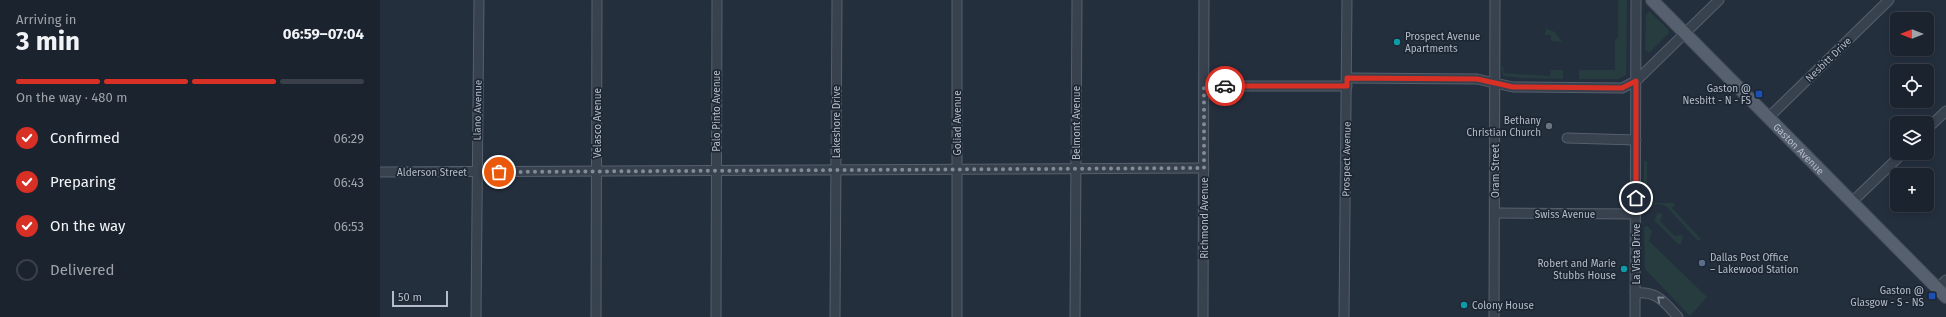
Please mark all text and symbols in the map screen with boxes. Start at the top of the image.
text: Arriving in [16,12,76,27]
north arrow [1890,12,1934,56]
map controls [1890,12,1934,212]
text: 06:59–07:04 [283,25,364,43]
text: 3 min [16,26,80,57]
place label: Prospect Avenue Apartments [1405,31,1480,55]
street label: Nesbitt Drive [1803,35,1854,85]
marker: Prospect Avenue Apartments [1392,37,1402,47]
button: locate [1890,64,1934,108]
courier [1205,66,1245,106]
street label: Palo Pinto Avenue [711,70,723,152]
icon: car [1214,75,1236,97]
street label: Llano Avenue [471,80,485,140]
place label: Gaston @ Nesbitt - N - FS [1682,83,1752,107]
street label: Lakeshore Drive [831,86,843,158]
street label: Belmont Avenue [1071,86,1083,160]
street label: Velasco Avenue [592,88,604,158]
marker: Gaston @ Nesbitt - N - FS [1754,89,1764,99]
text: On the way · 480 m [16,90,127,105]
street label: Goliad Avenue [952,90,964,156]
place label: Bethany Christian Church [1467,115,1541,139]
button: layers [1890,116,1934,160]
street label: Prospect Avenue [1340,121,1354,197]
marker: Bethany Christian Church [1544,121,1554,131]
street label: Gaston Avenue [1770,121,1826,177]
icon: check [16,127,38,149]
text: Confirmed [50,129,120,147]
text: 06:29 [334,131,364,146]
street label: Oram Street [1490,144,1502,198]
pin [482,155,516,189]
icon: bag [488,161,510,183]
street label: Alderson Street [397,167,467,179]
button: + [1890,168,1934,212]
icon: check [16,171,38,193]
text: Preparing [50,173,115,191]
text: 06:43 [334,175,364,190]
street label: Richmond Avenue [1199,177,1211,259]
pin [1619,181,1653,215]
icon: home [1625,187,1647,209]
street label: Swiss Avenue [1535,209,1595,221]
icon: check [16,215,38,237]
text: On the way [50,217,125,235]
text: 06:53 [334,219,364,234]
street label: La Vista Drive [1631,223,1643,285]
place label: Dallas Post Office – Lakewood Station [1710,252,1799,276]
place label: Robert and Marie Stubbs House [1537,258,1616,282]
marker: Dallas Post Office – Lakewood Station [1697,258,1707,268]
text: Delivered [50,261,114,279]
marker: Robert and Marie Stubbs House [1619,264,1629,274]
place label: Gaston @ Glasgow - S - NS [1850,285,1925,309]
scale bar [392,289,448,308]
text: 50 m [398,291,422,304]
marker: Gaston @ Glasgow - S - NS [1927,291,1937,301]
one-way arrow [1657,296,1664,303]
marker: Colony House [1459,300,1469,310]
place label: Colony House [1472,300,1534,312]

